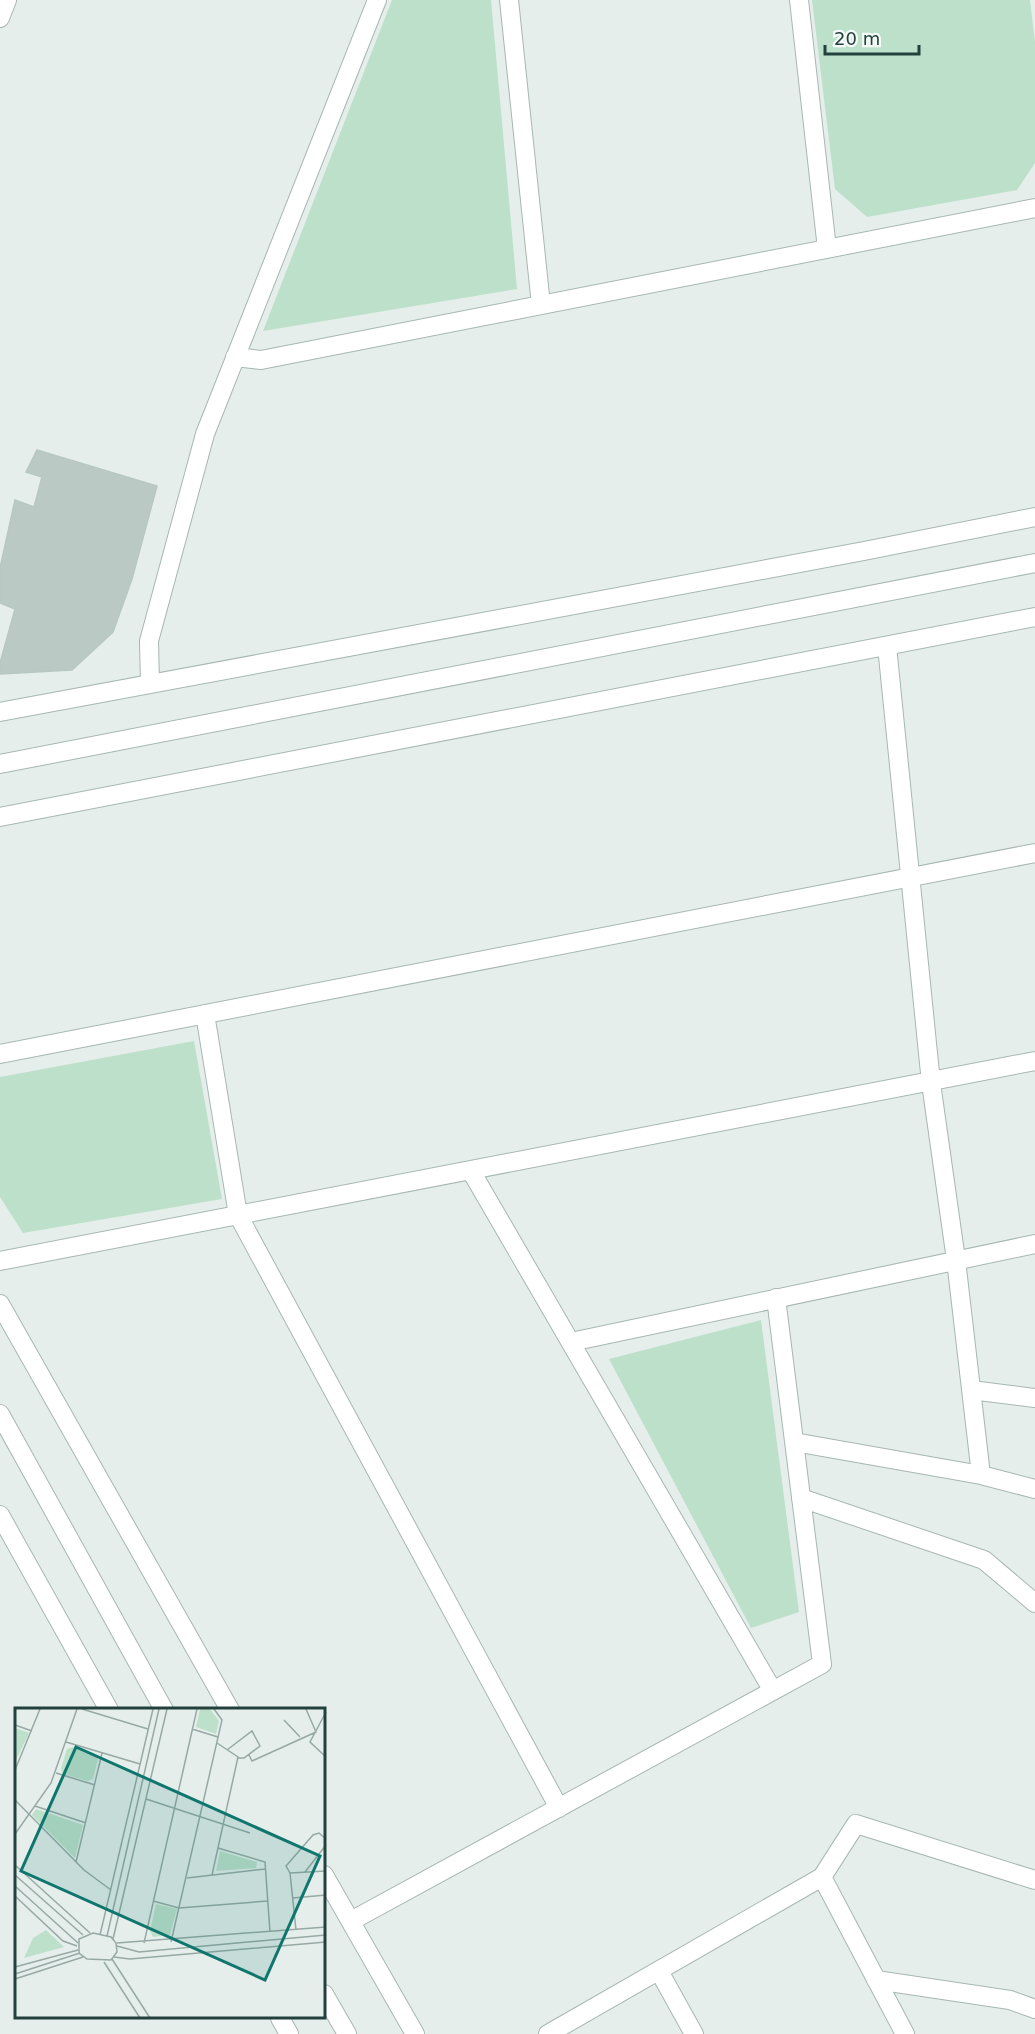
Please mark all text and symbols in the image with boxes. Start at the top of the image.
scale bar [825,18,920,56]
text: 20 m [834,28,880,49]
inset map [15,1708,326,2019]

